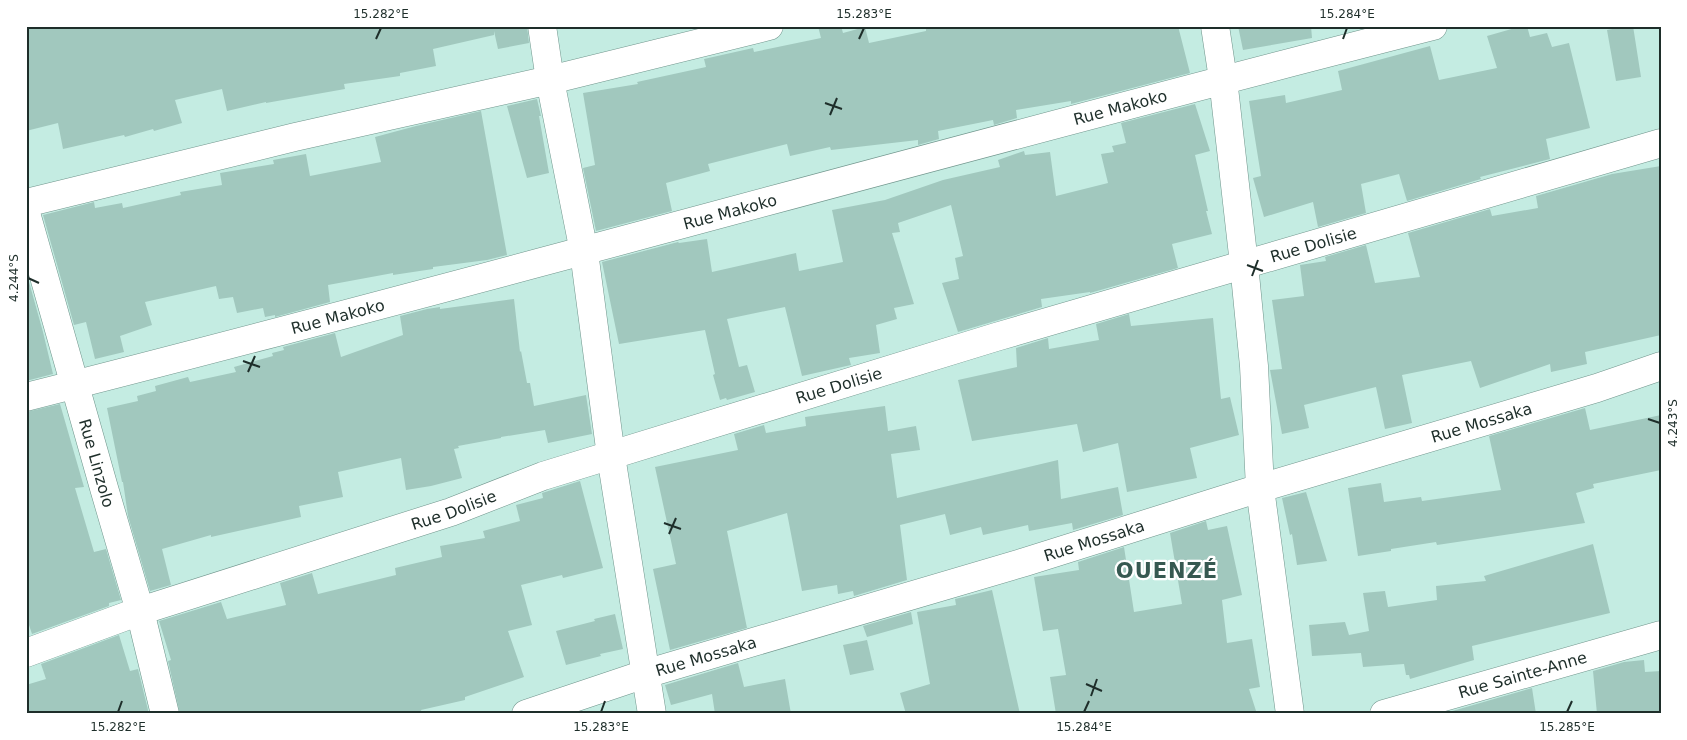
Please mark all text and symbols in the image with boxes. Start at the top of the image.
text: 15.282°E [353,7,409,21]
text: 15.283°E [836,7,892,21]
text: 15.284°E [1319,7,1375,21]
street label: Rue Makoko [1071,86,1169,129]
street label: Rue Makoko [681,190,779,233]
street label: Rue Dolisie [1268,223,1359,266]
text: 4.244°S [7,254,21,302]
street label: Rue Makoko [289,295,387,338]
street label: Rue Dolisie [793,363,884,407]
street label: Rue Mossaka [1429,398,1534,446]
text: 4.243°S [1666,399,1680,447]
street label: Rue Linzolo [75,417,119,510]
street label: Rue Dolisie [409,486,499,534]
street label: Rue Mossaka [1041,516,1147,565]
district label: OUENZÉ [1116,558,1218,583]
street label: Rue Mossaka [653,632,759,680]
street label: Rue Sainte-Anne [1456,647,1589,702]
text: 15.282°E [90,720,146,734]
text: 15.283°E [573,720,629,734]
text: 15.284°E [1056,720,1112,734]
text: 15.285°E [1539,720,1595,734]

